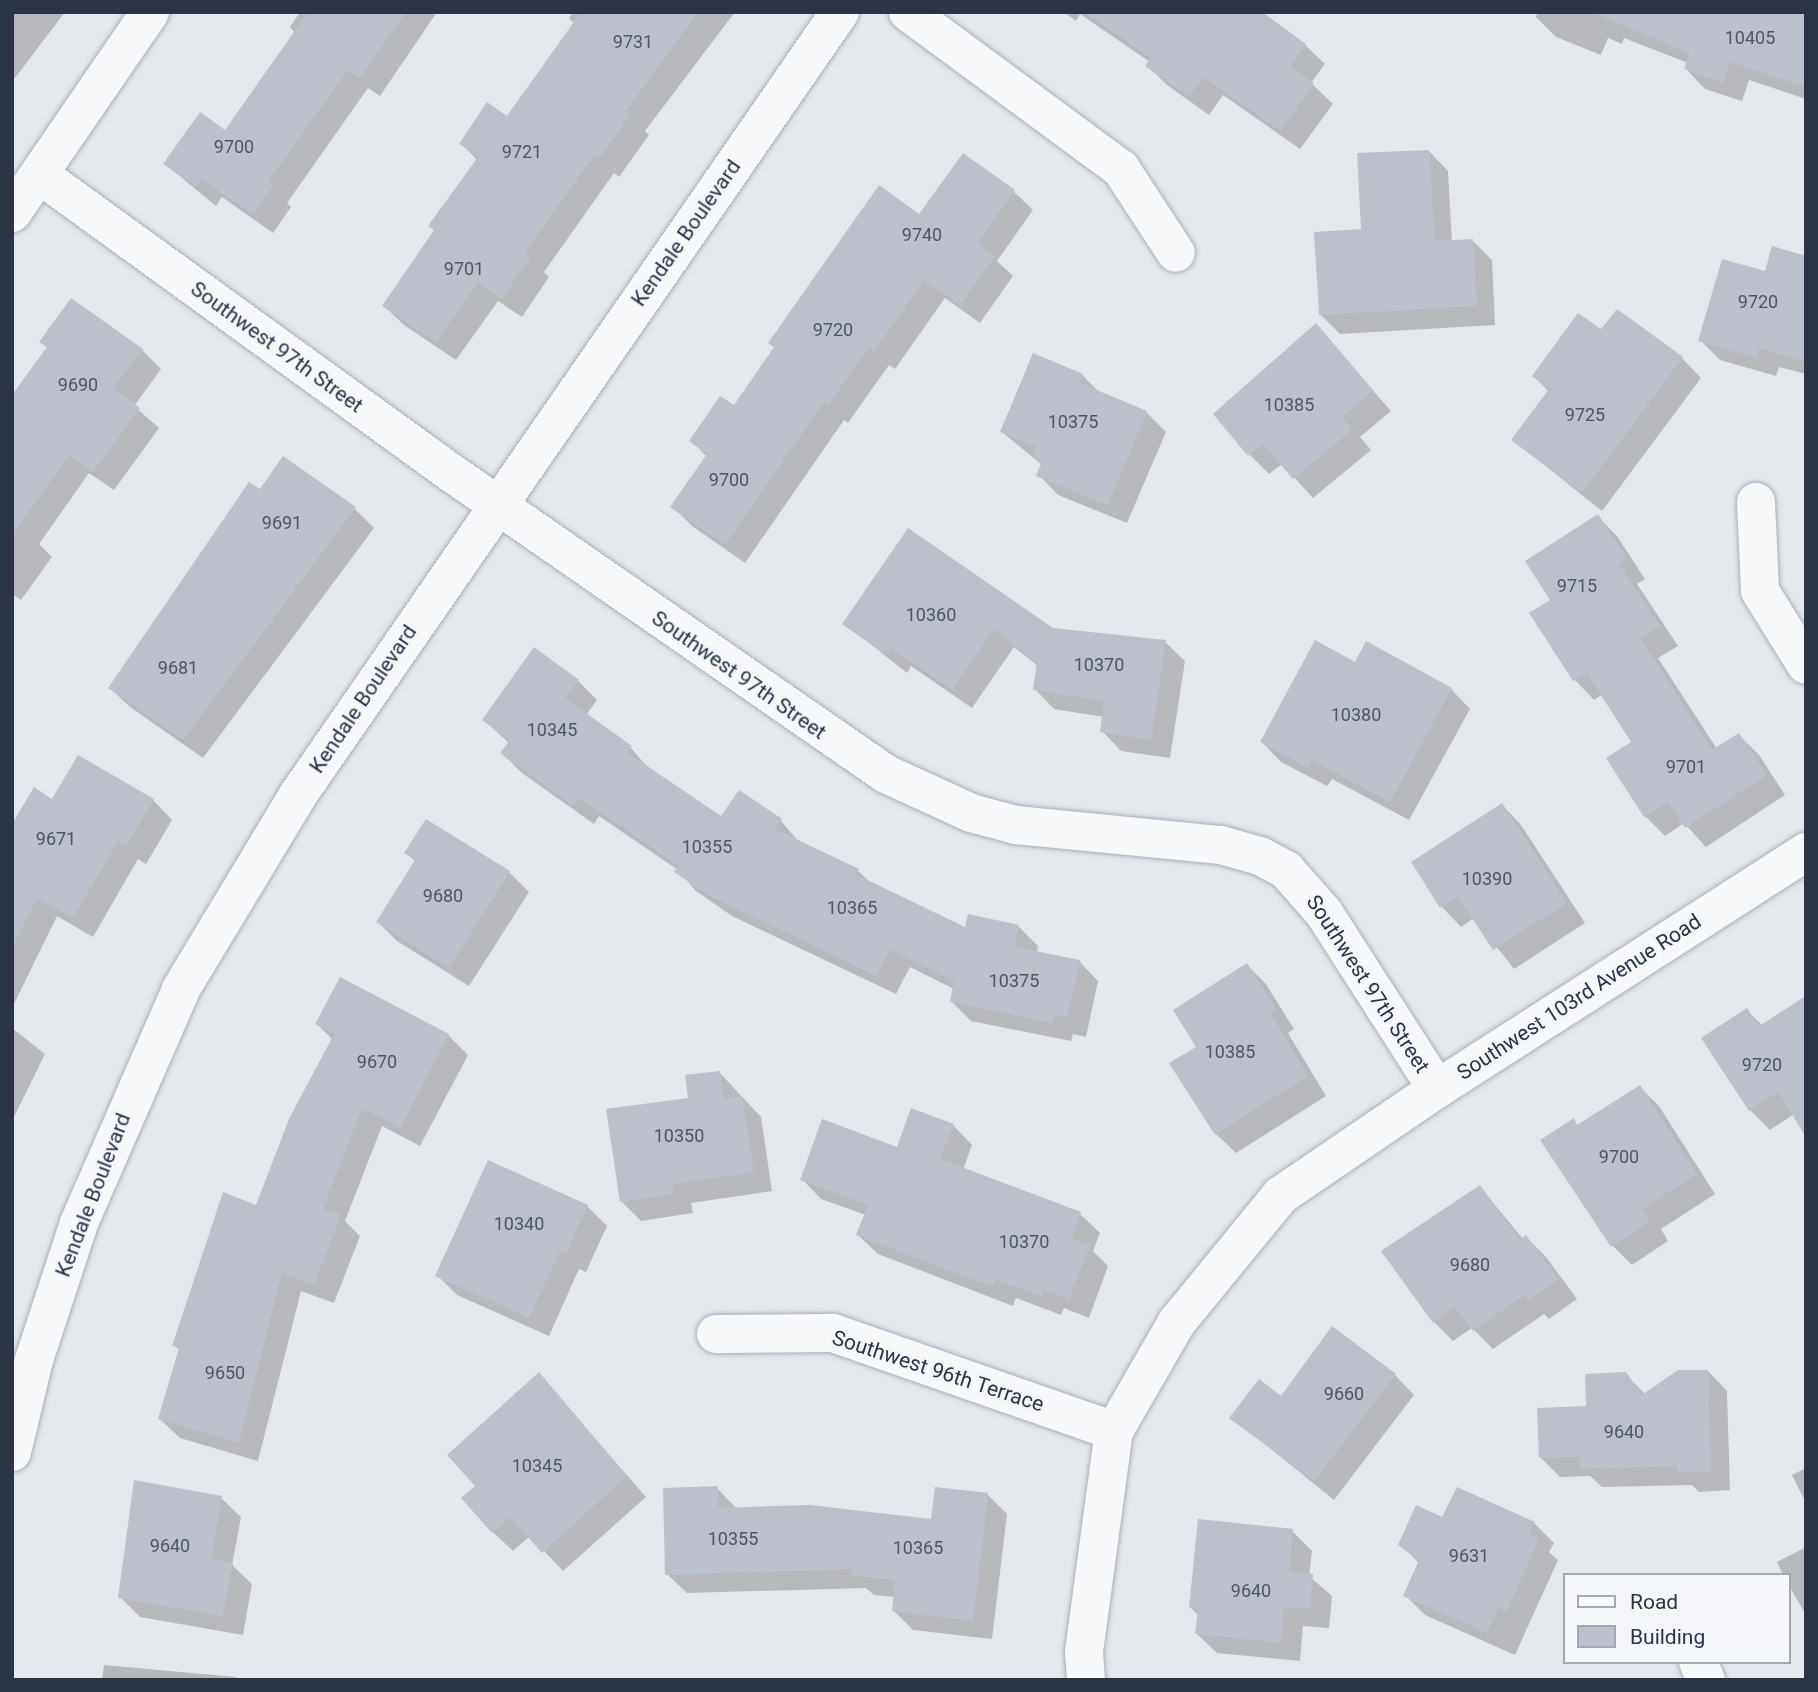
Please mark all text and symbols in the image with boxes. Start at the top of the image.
house number: 10405 [1725,27,1775,49]
house number: 9731 [613,31,653,53]
house number: 9700 [214,136,254,158]
house number: 9721 [502,141,542,163]
street label: Kendale Boulevard [626,155,746,311]
house number: 9740 [902,224,942,246]
house number: 9701 [444,258,484,280]
street label: Southwest 97th Street [186,276,368,418]
house number: 9720 [1738,291,1778,313]
house number: 9720 [813,319,853,341]
house number: 9690 [58,374,98,396]
house number: 10385 [1264,394,1314,416]
house number: 9725 [1565,404,1605,426]
house number: 10375 [1048,411,1098,433]
house number: 9700 [709,469,749,491]
house number: 9691 [262,512,302,534]
house number: 9715 [1557,575,1597,597]
house number: 10360 [906,604,956,626]
street label: Southwest 97th Street [647,605,831,745]
street label: Kendale Boulevard [304,620,422,778]
house number: 10370 [1074,654,1124,676]
house number: 9681 [158,657,198,679]
house number: 10380 [1331,704,1381,726]
house number: 10345 [527,719,577,741]
house number: 9701 [1666,756,1706,778]
house number: 9671 [36,828,76,850]
house number: 10355 [682,836,732,858]
house number: 10390 [1462,868,1512,890]
house number: 9680 [423,885,463,907]
street label: Southwest 97th Street [1301,890,1435,1078]
house number: 10365 [827,897,877,919]
street label: Southwest 103rd Avenue Road [1452,909,1706,1085]
house number: 10375 [989,970,1039,992]
house number: 10385 [1205,1041,1255,1063]
house number: 9670 [357,1051,397,1073]
house number: 9720 [1742,1054,1782,1076]
street label: Kendale Boulevard [50,1110,136,1280]
house number: 10350 [654,1125,704,1147]
house number: 9700 [1599,1146,1639,1168]
house number: 10340 [494,1213,544,1235]
house number: 10370 [999,1231,1049,1253]
house number: 9680 [1450,1254,1490,1276]
street label: Southwest 96th Terrace [829,1325,1047,1417]
house number: 9650 [205,1362,245,1384]
house number: 9660 [1324,1383,1364,1405]
house number: 9640 [1604,1421,1644,1443]
house number: 10345 [512,1455,562,1477]
house number: 10355 [708,1528,758,1550]
house number: 9640 [150,1535,190,1557]
house number: 10365 [893,1537,943,1559]
house number: 9631 [1449,1545,1489,1567]
legend [1562,1573,1790,1664]
house number: 9640 [1231,1580,1271,1602]
text: Road [1630,1590,1678,1614]
text: Building [1630,1625,1705,1649]

